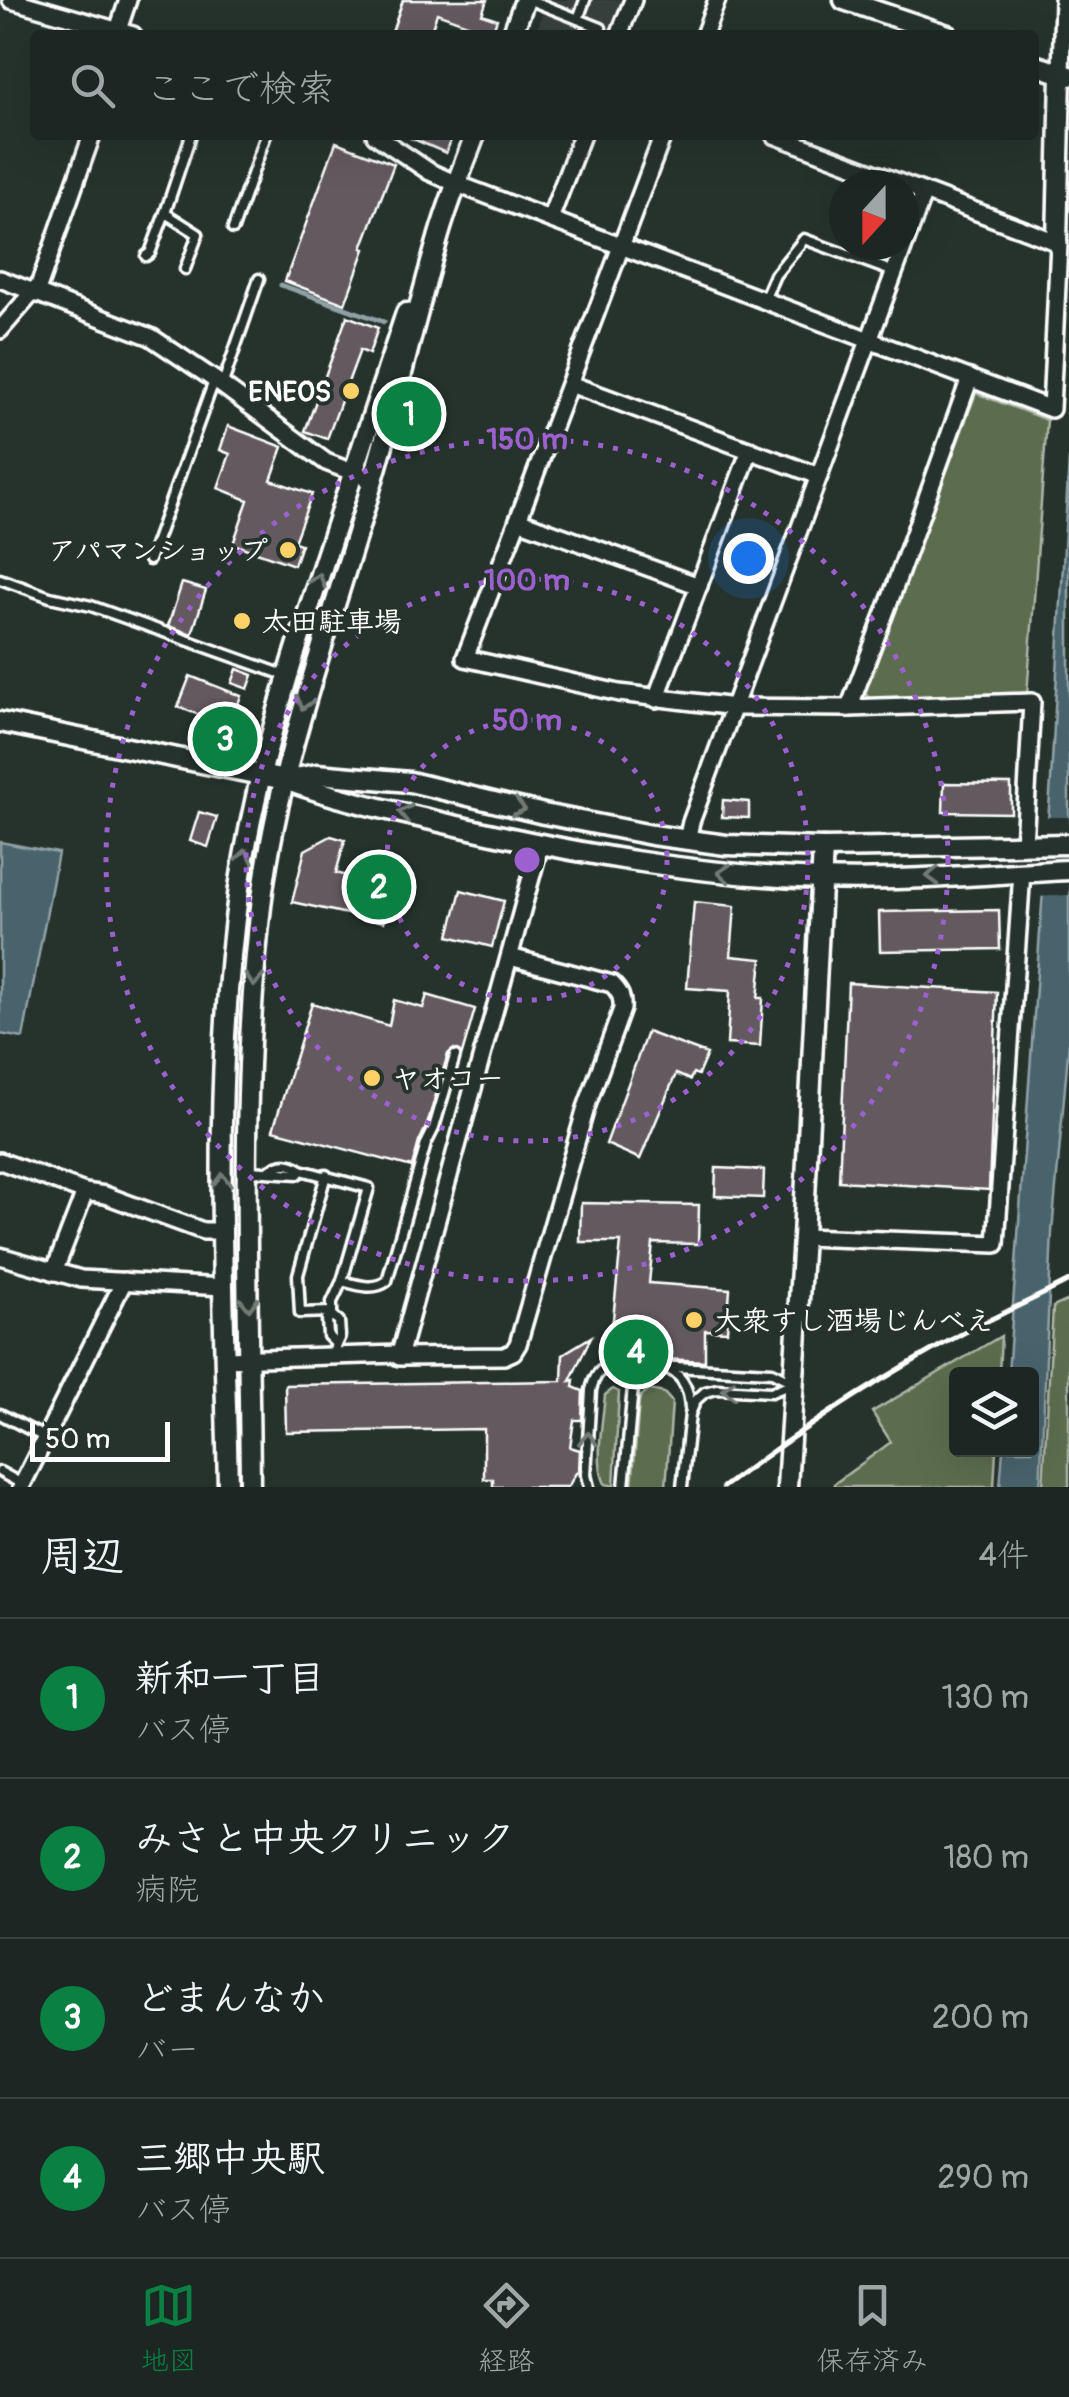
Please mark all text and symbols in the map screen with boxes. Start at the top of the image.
search box [30,30,1039,140]
icon: search [65,58,120,113]
text: ここで検索 [145,65,335,113]
north arrow [829,170,919,260]
place label: ENEOS [248,375,331,410]
pin: 1 [376,376,442,452]
marker: ENEOS [340,380,362,402]
text: 150 m [486,421,568,458]
your location [723,533,774,584]
place label: アパマンショップ [48,534,268,569]
marker: アパマンショップ [277,539,299,561]
text: 100 m [484,562,570,599]
one-way arrow [306,573,327,590]
place label: 太田駐車場 [262,605,402,640]
marker: 太田駐車場 [231,610,253,632]
one-way arrow [295,694,316,711]
pin: 3 [192,702,258,776]
text: 50 m [492,702,562,739]
one-way arrow [510,796,527,817]
one-way arrow [397,804,414,825]
centre of rings [509,842,545,878]
one-way arrow [234,847,255,864]
pin: 2 [346,850,412,924]
one-way arrow [716,862,732,884]
one-way arrow [925,865,941,886]
one-way arrow [244,972,266,988]
place label: ヤオコー [392,1062,504,1097]
marker: ヤオコー [361,1067,383,1089]
one-way arrow [211,1171,233,1186]
one-way arrow [238,1298,260,1313]
place label: 大衆すし酒場じんべえ [714,1304,994,1339]
marker: 大衆すし酒場じんべえ [683,1309,705,1331]
pin: 4 [604,1314,668,1390]
map controls [949,1367,1039,1457]
button: layers [949,1367,1039,1457]
one-way arrow [721,1379,736,1401]
scale bar [30,1417,170,1462]
text: 50 m [45,1422,110,1457]
one-way arrow [577,1430,598,1446]
text: 周辺 [40,1531,124,1583]
text: 4件 [978,1536,1029,1576]
text: 新和一丁目 [135,1655,325,1703]
text: 1 [66,1678,79,1718]
text: 130 m [941,1678,1029,1718]
text: バス停 [135,1710,231,1750]
text: みさと中央クリニック [135,1815,515,1863]
text: 2 [64,1838,81,1878]
text: 180 m [943,1838,1029,1878]
text: 病院 [135,1870,199,1910]
text: どまんなか [135,1975,325,2023]
text: 3 [64,1998,81,2038]
text: 200 m [932,1998,1029,2038]
text: バー [135,2030,199,2070]
text: 三郷中央駅 [135,2135,325,2183]
text: 4 [63,2158,82,2198]
text: 290 m [937,2158,1029,2198]
text: バス停 [135,2190,231,2230]
tab: 地図 [141,2278,197,2379]
tab: 経路 [478,2278,534,2379]
tab: 保存済み [816,2278,928,2379]

